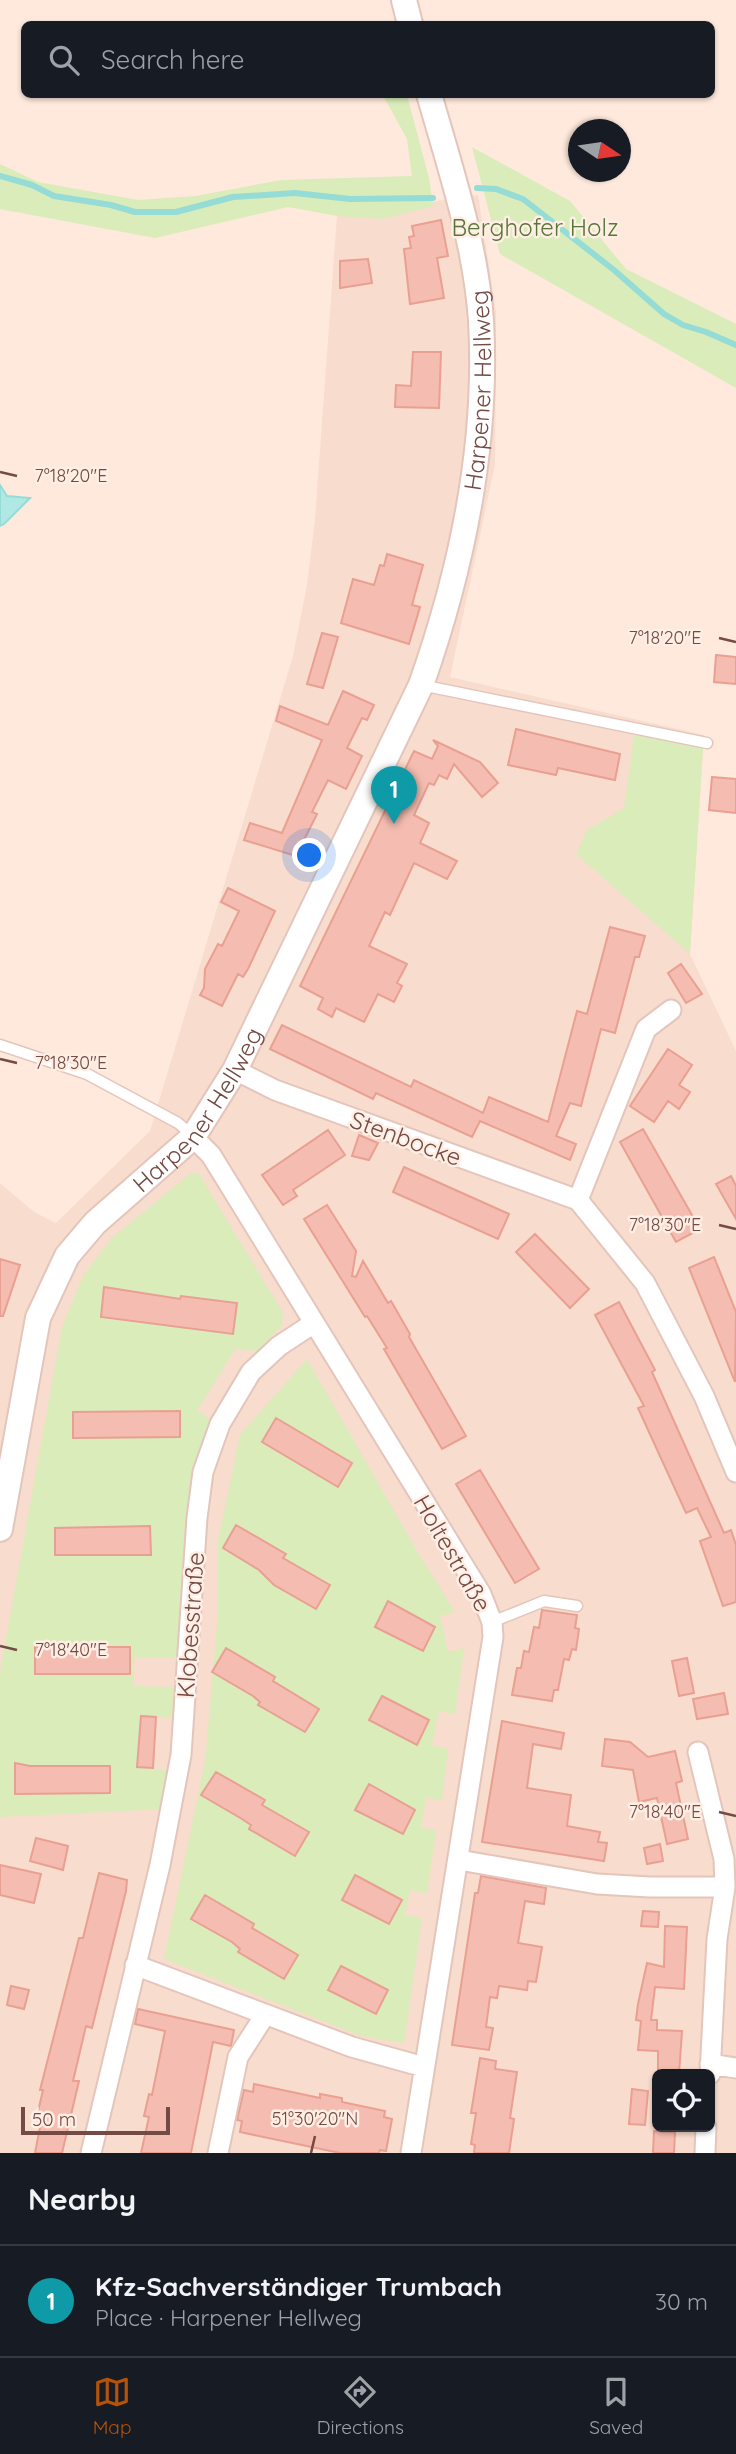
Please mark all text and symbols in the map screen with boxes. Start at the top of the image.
search box [21,21,715,98]
icon: search [45,41,83,79]
text: Search here [101,43,245,76]
north arrow [568,119,631,182]
park label: Berghofer Holz [451,212,619,242]
street label: Harpener Hellweg [457,289,497,492]
text: 7°18'20"E [35,464,107,487]
text: 7°18'20"E [629,626,701,649]
pin: 1 [371,766,417,824]
your location [292,838,326,872]
street label: Harpener Hellweg [126,1022,268,1198]
text: 7°18'30"E [35,1051,107,1074]
street label: Stenbocke [346,1104,466,1172]
text: 7°18'30"E [629,1213,701,1236]
street label: Holtestraße [408,1489,498,1617]
street label: Klobesstraße [170,1551,210,1699]
text: 7°18'40"E [35,1638,107,1661]
text: 7°18'40"E [629,1800,701,1823]
map controls [652,2069,715,2132]
button: locate [652,2069,715,2132]
scale bar [21,2104,170,2136]
text: 50 m [32,2107,76,2131]
text: 51°30'20"N [272,2107,358,2130]
text: Nearby [28,2180,136,2218]
text: Kfz-Sachverständiger Trumbach [95,2270,502,2303]
text: 1 [47,2287,55,2316]
text: 30 m [655,2287,708,2316]
text: Place · Harpener Hellweg [95,2303,362,2332]
tab: Map [93,2373,131,2439]
tab: Directions [317,2373,404,2439]
tab: Saved [589,2373,643,2439]

